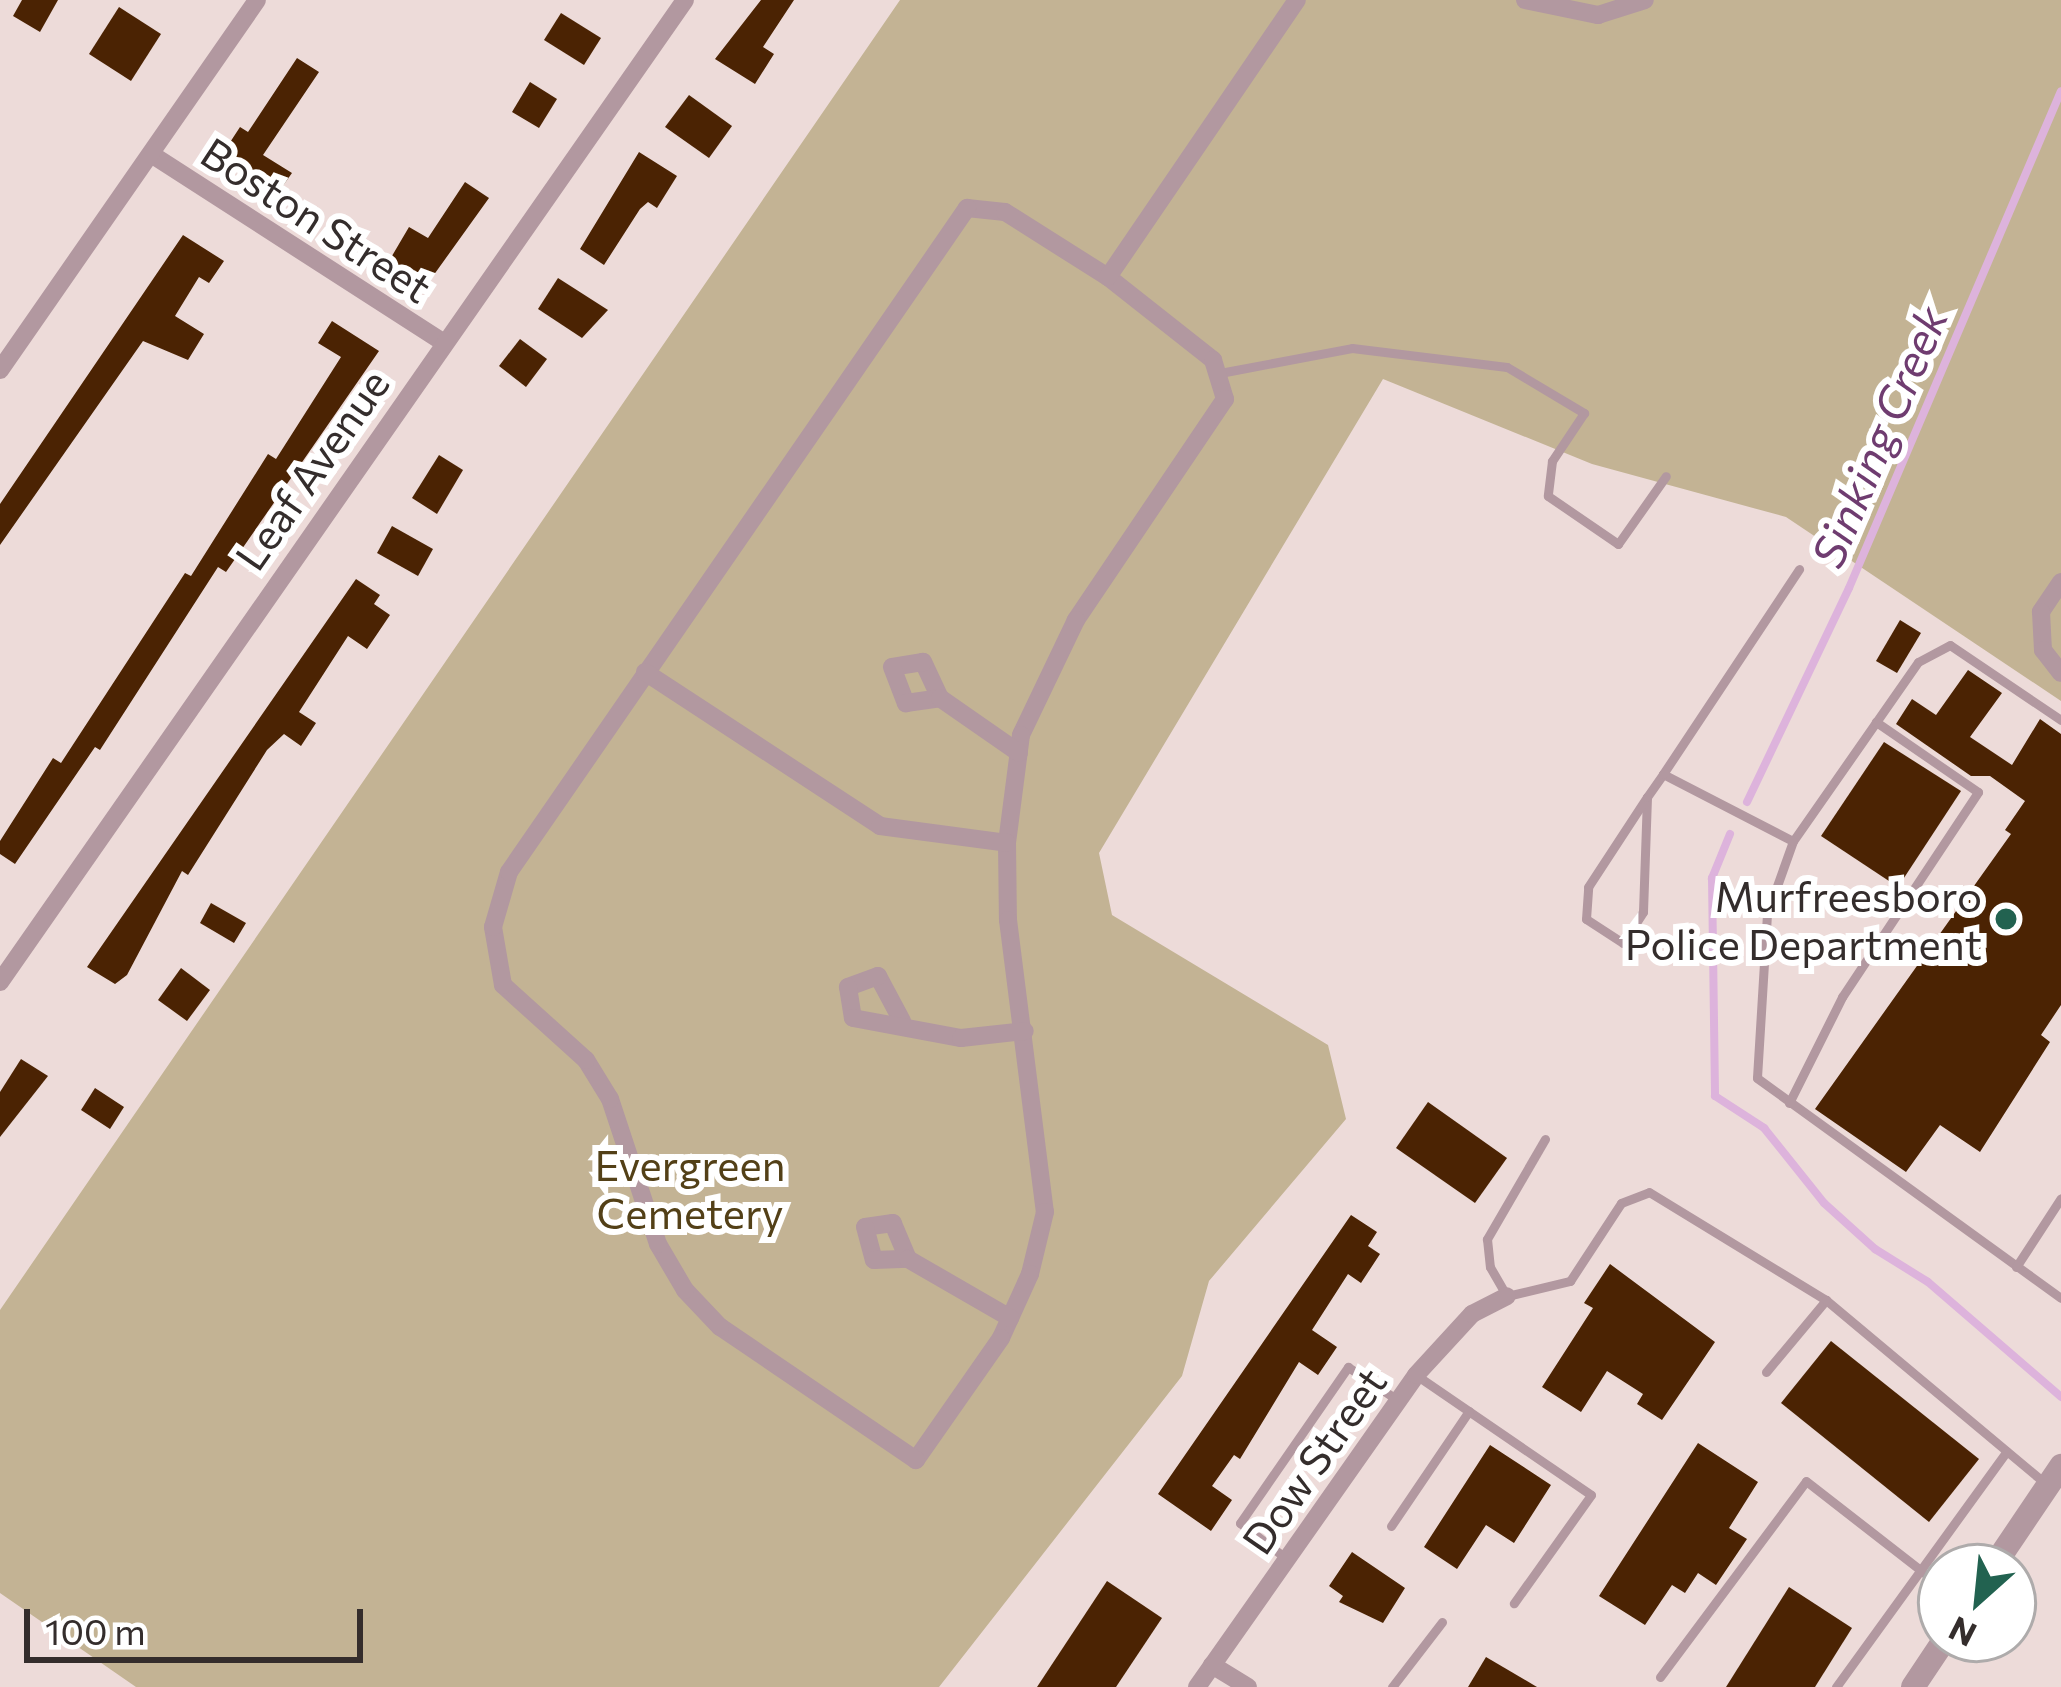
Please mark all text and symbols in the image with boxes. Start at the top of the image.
street label: Boston Street [193,126,441,312]
water label: Sinking Creek [1799,297,1957,575]
street label: Leaf Avenue [224,359,398,579]
place label: Murfreesboro Police Department [1625,870,1982,968]
marker: Murfreesboro Police Department [1993,906,2019,932]
park label: Evergreen Cemetery [594,1139,786,1238]
street label: Dow Street [1231,1357,1395,1563]
north arrow [1917,1543,2037,1663]
scale bar [30,1585,369,1659]
text: 100 m [45,1608,146,1652]
text: N [1941,1609,1982,1657]

